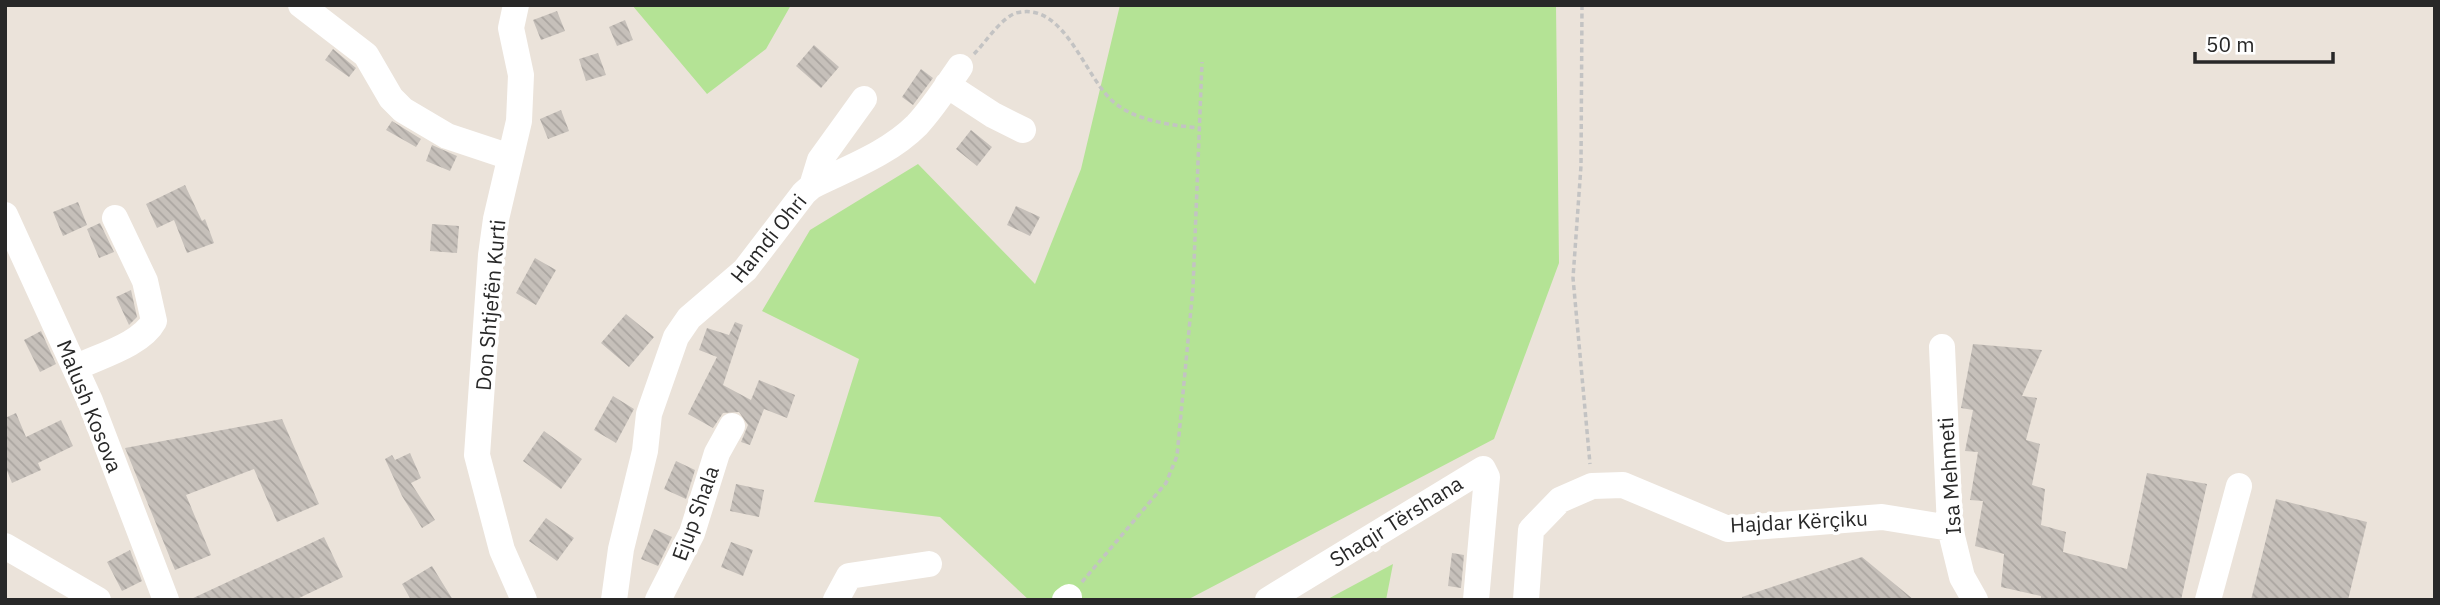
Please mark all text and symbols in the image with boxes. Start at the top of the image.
scale bar [2195,21,2333,65]
text: 50 m [2206,30,2255,58]
street label: Hamdi Ohri [724,188,812,288]
street label: Don Shtjefën Kurti [469,218,511,392]
street label: Malush Kosova [51,336,129,476]
street label: Isa Mehmeti [1931,416,1967,536]
street label: Ejup Shala [665,462,725,564]
street label: Shaqir Tërshana [1324,469,1468,573]
street label: Hajdar Kërçiku [1729,503,1869,539]

